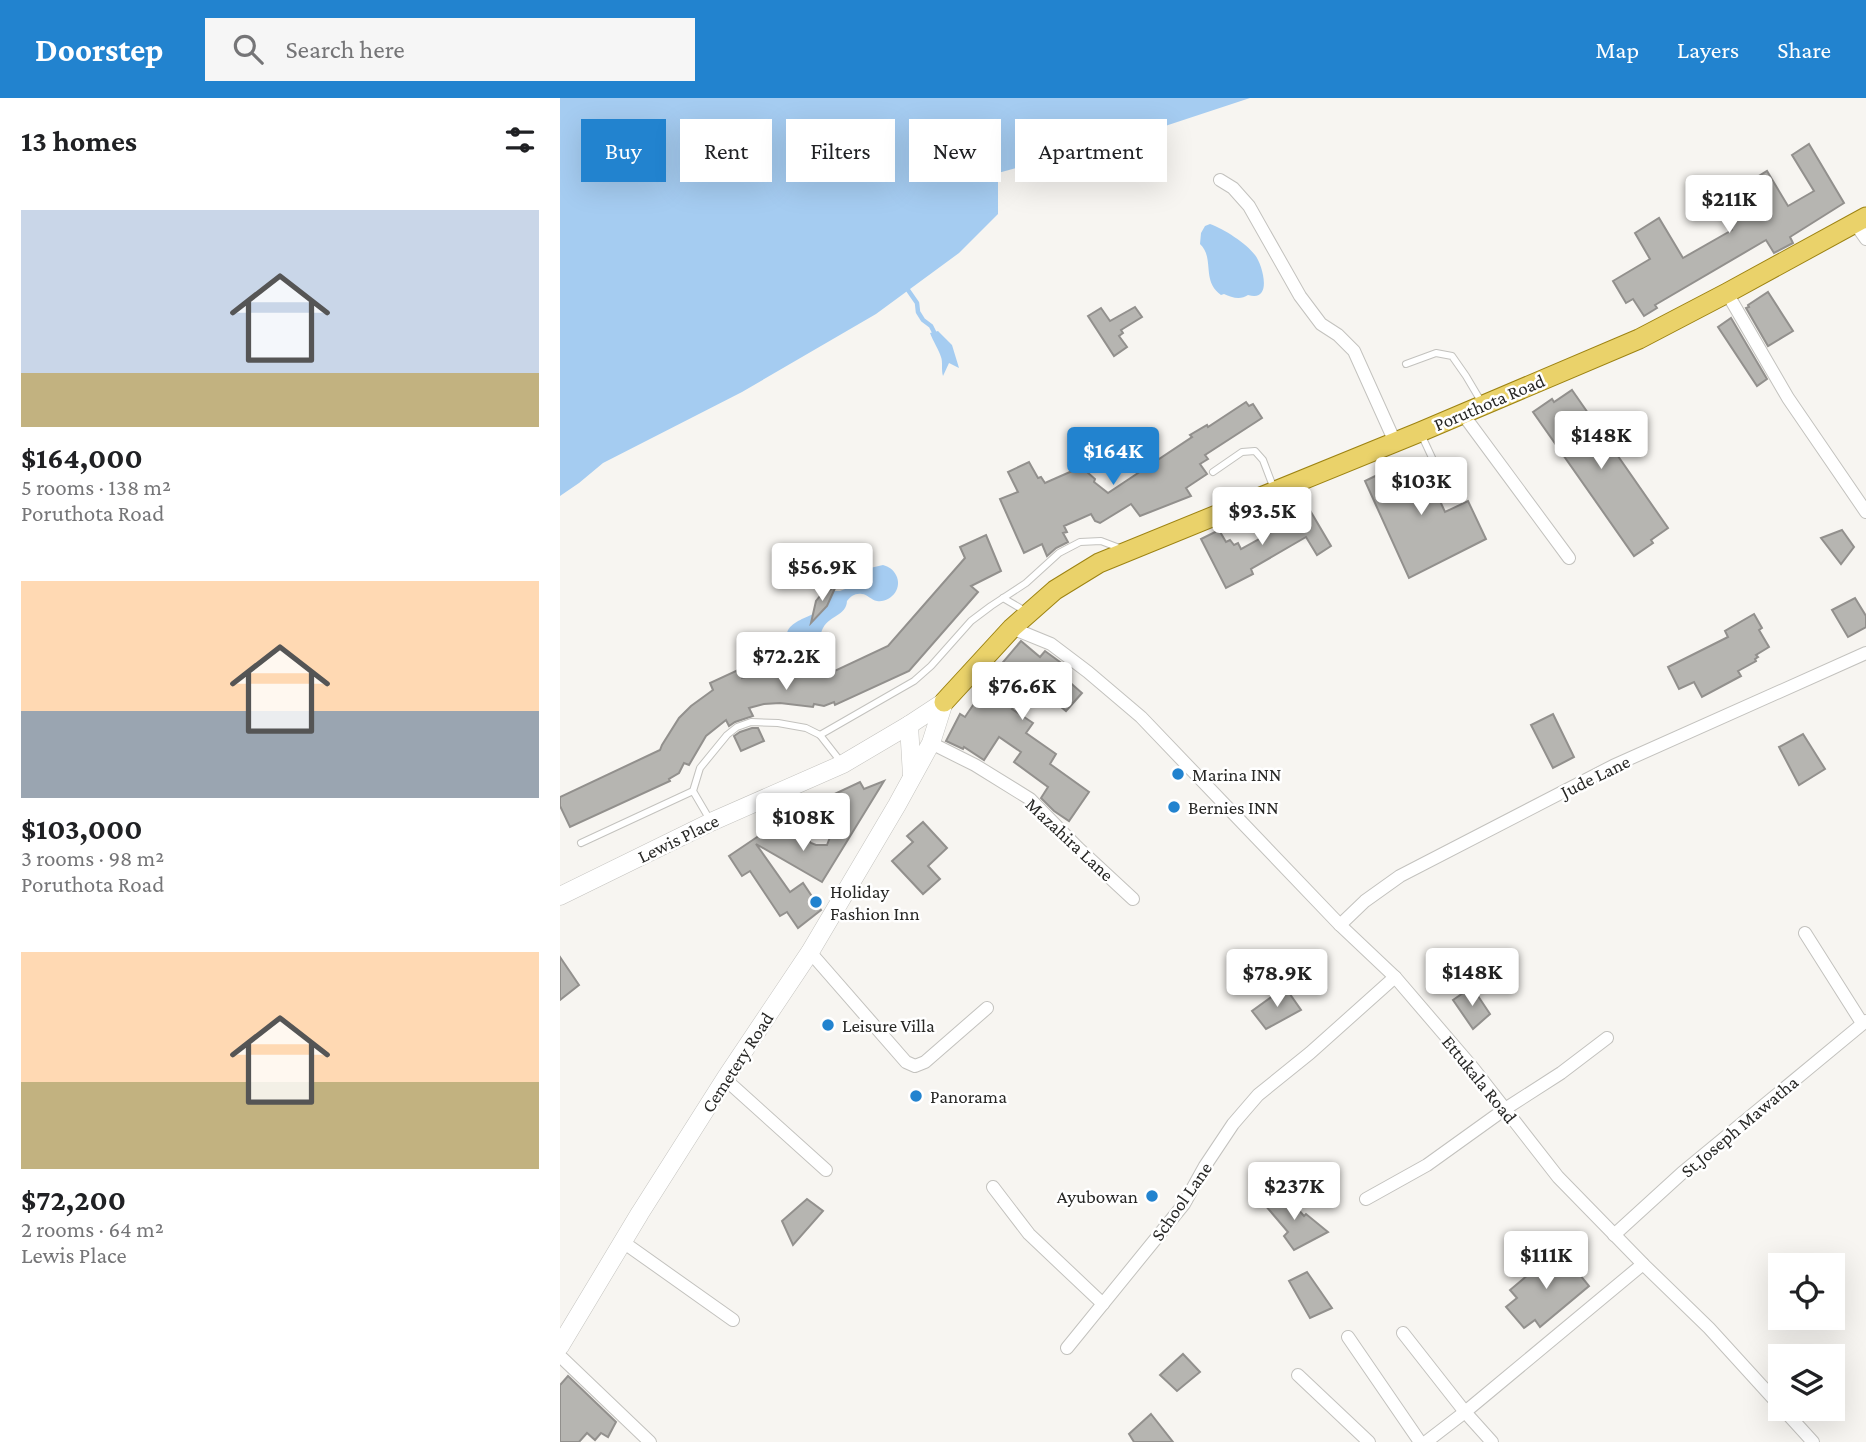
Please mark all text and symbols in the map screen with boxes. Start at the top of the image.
search box [205,18,695,81]
icon: search [229,30,267,68]
text: Doorstep [35,31,163,68]
text: Search here [285,35,405,64]
text: Map [1595,36,1639,63]
text: Layers [1677,36,1739,63]
text: Share [1777,36,1831,63]
chip: Buy [581,119,666,182]
chip: Rent [680,119,772,182]
chip: Filters [786,119,895,182]
chip: New [909,119,1001,182]
chip: Apartment [1015,119,1167,182]
icon: filters [501,121,539,159]
text: 13 homes [21,124,137,157]
pin: $211K [1680,176,1778,235]
text: $211K [1701,185,1757,211]
icon: home [217,255,343,381]
street label: Poruthota Road [1431,370,1548,435]
pin: $148K [1552,412,1650,471]
text: $148K [1571,421,1631,447]
pin: $164K [1064,428,1162,487]
text: $164K [1083,437,1143,463]
text: $164,000 [21,441,143,474]
pin: $103K [1372,458,1470,517]
text: $103K [1391,467,1451,493]
text: 5 rooms · 138 m² [21,474,171,500]
pin: $93.5K [1205,488,1319,547]
text: $93.5K [1228,497,1296,523]
text: Poruthota Road [21,500,164,526]
pin: $56.9K [765,544,879,603]
text: $56.9K [788,553,856,579]
icon: home [217,626,343,752]
pin: $72.2K [729,632,843,692]
text: $72.2K [752,642,820,668]
pin: $76.6K [965,662,1079,722]
text: $76.6K [988,672,1056,698]
street label: Jude Lane [1555,751,1633,803]
place label: Marina INN [1192,764,1282,785]
marker: Marina INN [1170,766,1186,782]
street label: Mazahira Lane [1021,793,1118,885]
pin: $108K [754,794,852,853]
place label: Bernies INN [1188,797,1279,818]
marker: Bernies INN [1166,799,1182,815]
text: $108K [772,803,834,829]
street label: Lewis Place [634,810,722,867]
text: $103,000 [21,812,142,845]
text: 3 rooms · 98 m² [21,845,164,871]
text: Poruthota Road [21,871,164,897]
place label: Holiday Fashion Inn [830,881,920,924]
marker: Holiday Fashion Inn [808,894,824,910]
pin: $148K [1423,948,1521,1008]
pin: $78.9K [1220,950,1334,1009]
text: $148K [1442,958,1502,984]
text: $78.9K [1242,959,1312,985]
icon: home [217,997,343,1123]
street label: Cemetery Road [697,1008,778,1116]
place label: Leisure Villa [842,1015,935,1036]
marker: Leisure Villa [820,1017,836,1033]
street label: Ettukala Road [1438,1031,1521,1127]
street label: St.Joseph Mawatha [1676,1071,1802,1182]
place label: Panorama [930,1086,1007,1107]
marker: Panorama [908,1088,924,1104]
street label: School Lane [1147,1158,1216,1245]
pin: $237K [1245,1162,1343,1222]
text: $237K [1264,1172,1324,1198]
text: $72,200 [21,1183,126,1216]
place label: Ayubowan [1057,1186,1138,1207]
marker: Ayubowan [1144,1188,1160,1204]
text: 2 rooms · 64 m² [21,1216,164,1242]
pin: $111K [1497,1232,1595,1291]
text: $111K [1520,1241,1572,1267]
text: Lewis Place [21,1242,127,1268]
map controls [1768,1253,1845,1421]
button: locate [1768,1253,1845,1330]
button: layers [1768,1344,1845,1421]

